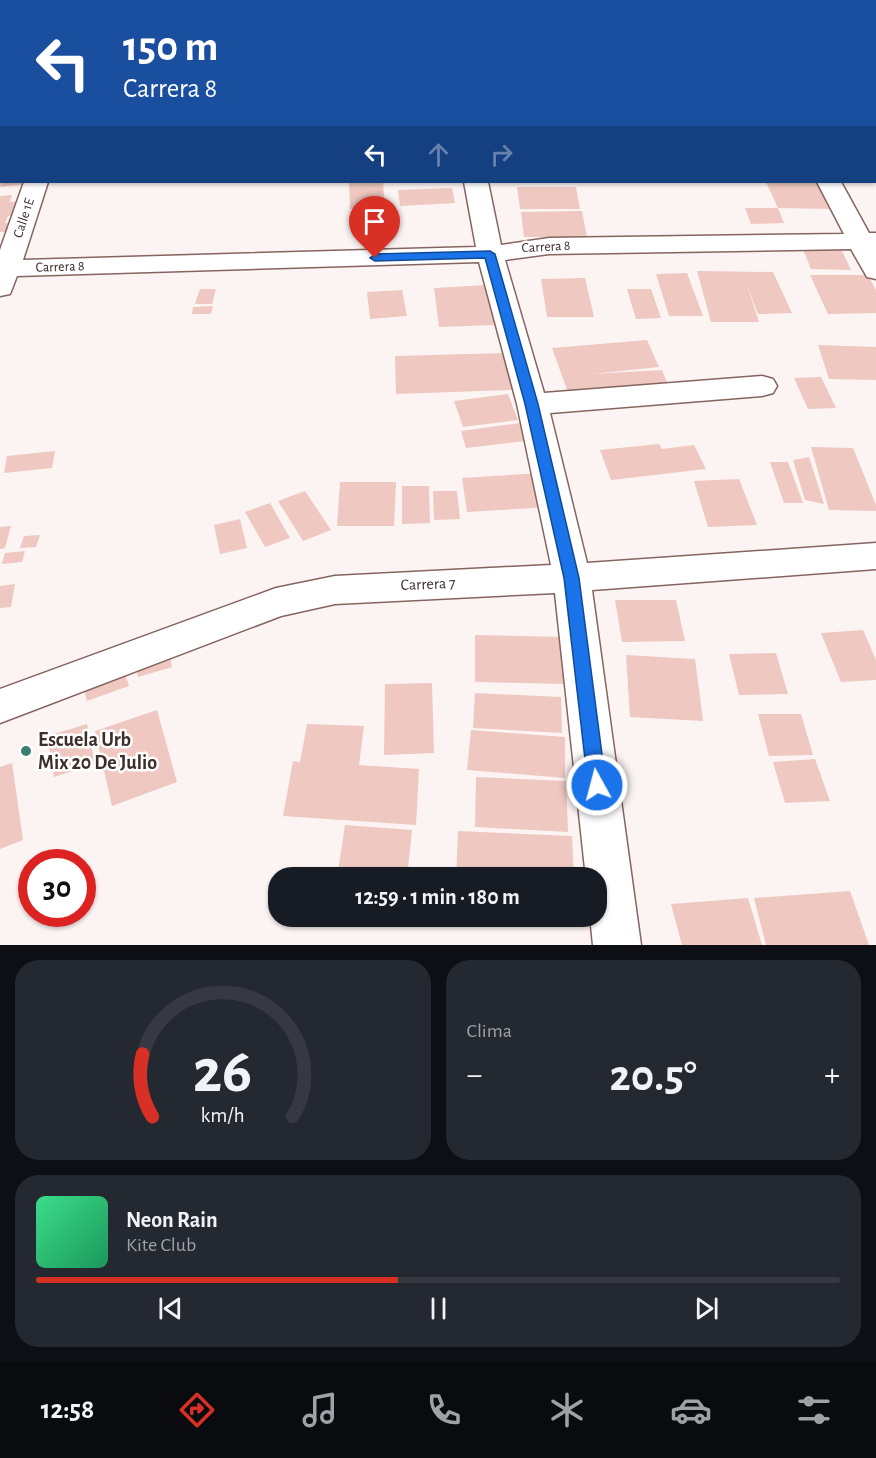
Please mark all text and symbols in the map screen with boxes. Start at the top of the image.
icon: left [24,24,102,102]
text: 150 m [123,26,218,68]
text: Carrera 8 [123,75,217,102]
icon: left [359,138,392,171]
icon: ahead [422,138,455,171]
icon: right [485,138,518,171]
street label: Calle 1E [11,196,37,240]
pin [349,196,400,258]
icon: arrive [358,205,391,238]
street label: Carrera 8 [521,239,571,255]
street label: Carrera 8 [35,259,85,275]
street label: Carrera 7 [400,575,456,593]
place label: Escuela Urb Mix 20 De Julio [38,730,157,773]
marker: Escuela Urb Mix 20 De Julio [19,744,33,758]
position arrow [565,753,629,817]
speed limit sign: 30 [18,849,96,927]
text: 12:59 · 1 min · 180 m [355,886,520,908]
text: Clima [467,1021,512,1041]
text: 26 [193,1041,253,1103]
text: 20.5° [609,1054,697,1099]
text: − [467,1059,482,1092]
text: + [824,1059,840,1092]
text: km/h [201,1105,245,1126]
text: Neon Rain [126,1209,218,1231]
text: Kite Club [126,1235,196,1255]
icon: previous [154,1292,187,1325]
icon: pause [422,1292,455,1325]
icon: next [690,1292,723,1325]
icon: directions [176,1389,218,1431]
icon: music [299,1389,341,1431]
icon: phone [423,1389,465,1431]
icon: climate [546,1389,588,1431]
icon: car [670,1389,712,1431]
icon: filters [793,1389,835,1431]
text: 12:58 [41,1396,94,1423]

